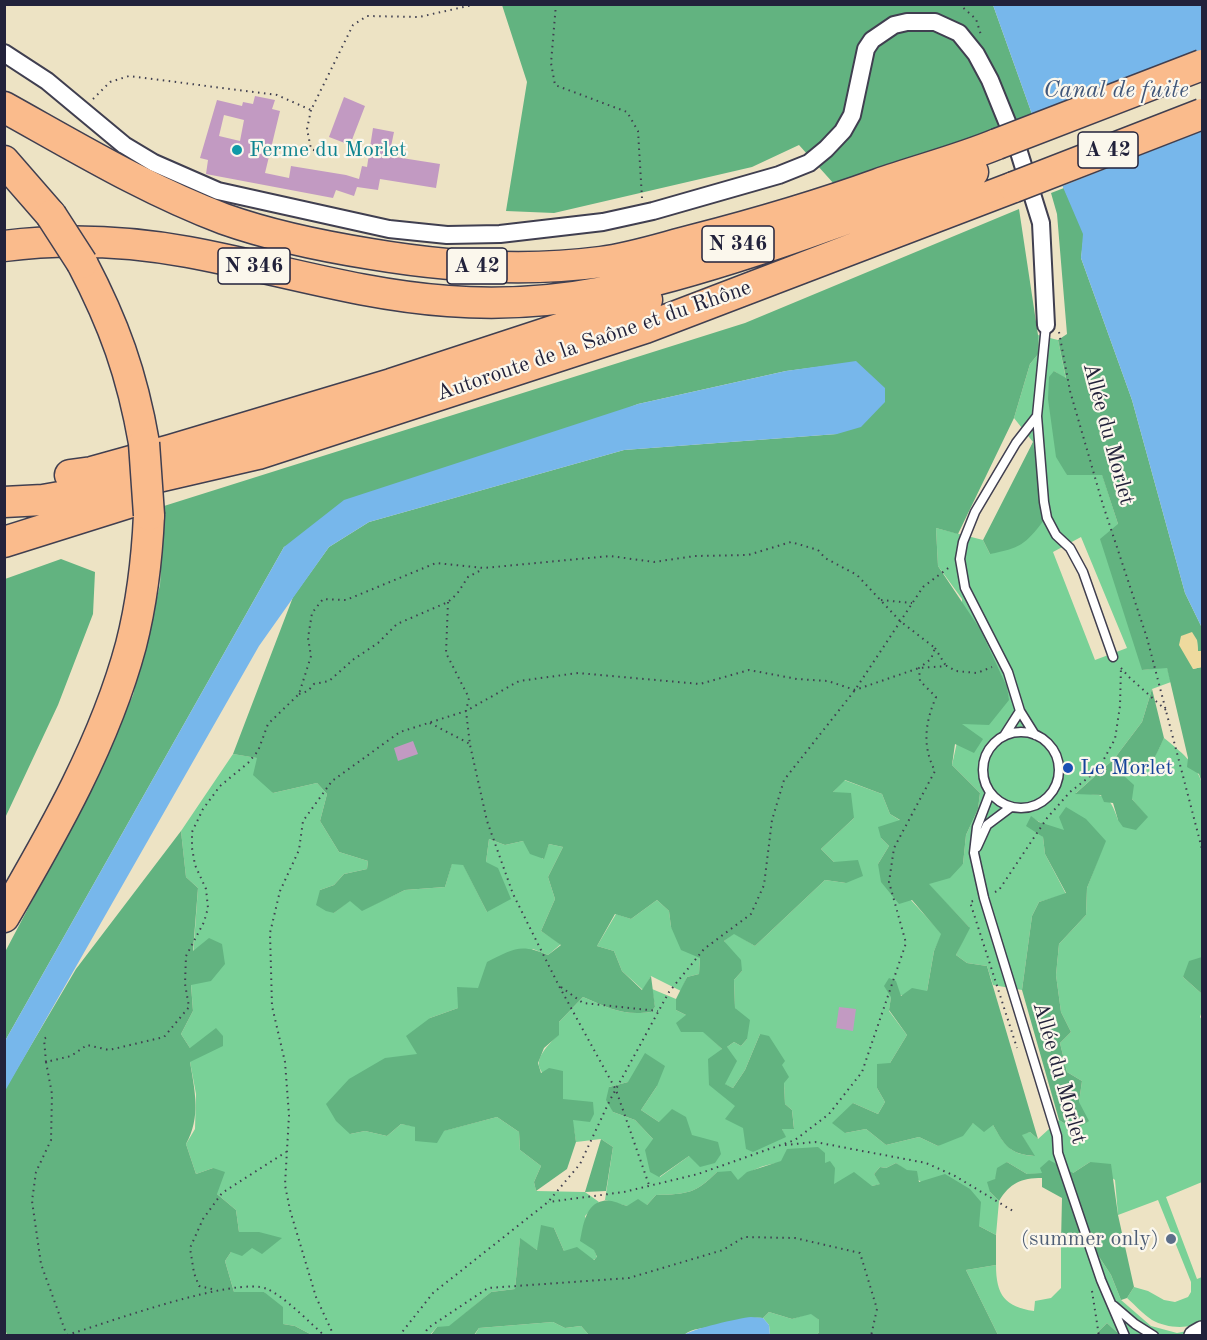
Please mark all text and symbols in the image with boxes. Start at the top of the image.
water label: Canal de fuite [1043,77,1189,105]
road number: A 42 [1078,132,1138,168]
place label: Ferme du Morlet [249,137,407,163]
marker: Ferme du Morlet [230,143,244,157]
road number: N 346 [702,226,774,262]
road number: N 346 [218,248,290,284]
road number: A 42 [447,248,507,284]
street label: Autoroute de la Saône et du Rhône [433,275,755,407]
street label: Allée du Morlet [1076,360,1140,508]
place label: Le Morlet [1080,755,1173,781]
marker: Le Morlet [1061,761,1075,775]
street label: Allée du Morlet [1026,999,1092,1147]
place label: (summer only) [1021,1226,1159,1252]
marker: (summer only) [1164,1232,1178,1246]

